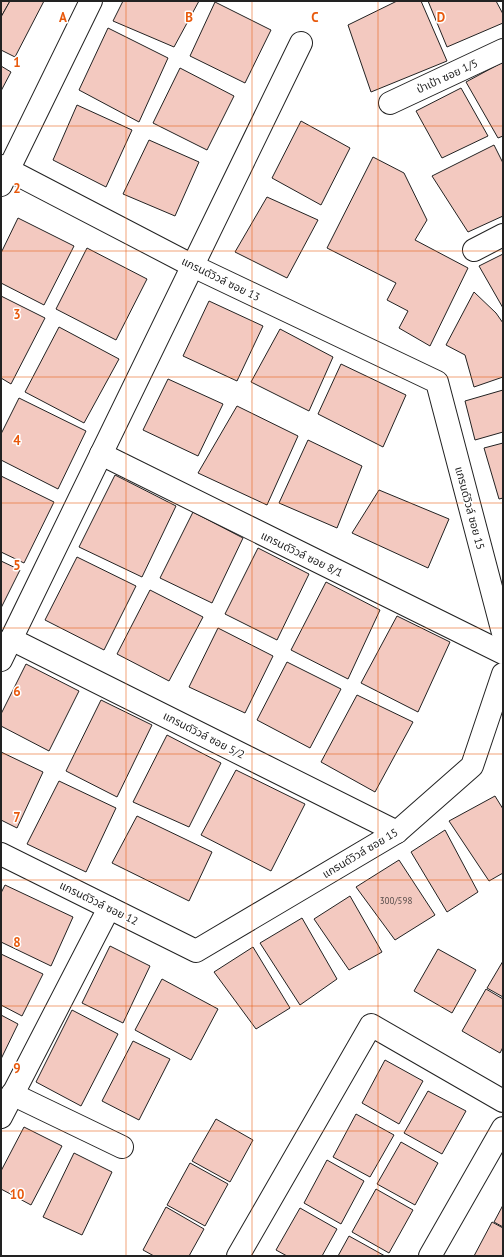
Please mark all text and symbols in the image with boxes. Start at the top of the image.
text: A [59,9,67,26]
text: B [185,9,193,26]
text: C [311,9,319,26]
text: D [437,9,445,26]
text: 1 [13,54,21,71]
street label: ป่าเป้า ซอย 1/5 [414,56,480,96]
text: 2 [13,180,21,197]
street label: แกรนด์วิวล์ ซอย 13 [179,254,263,304]
text: 3 [13,306,21,323]
text: 4 [13,432,21,449]
street label: แกรนด์วิวล์ ซอย 15 [452,465,488,551]
street label: แกรนด์วิวล์ ซอย 8/1 [259,528,345,580]
text: 5 [13,557,21,574]
text: 6 [13,683,21,700]
street label: แกรนด์วิวล์ ซอย 5/2 [161,708,247,762]
text: 7 [13,809,21,826]
street label: แกรนด์วิวล์ ซอย 15 [320,825,400,881]
street label: แกรนด์วิวล์ ซอย 12 [57,878,141,928]
house number: 300/598 [380,895,412,906]
text: 8 [13,934,21,951]
text: 9 [13,1060,21,1077]
text: 10 [10,1186,24,1203]

